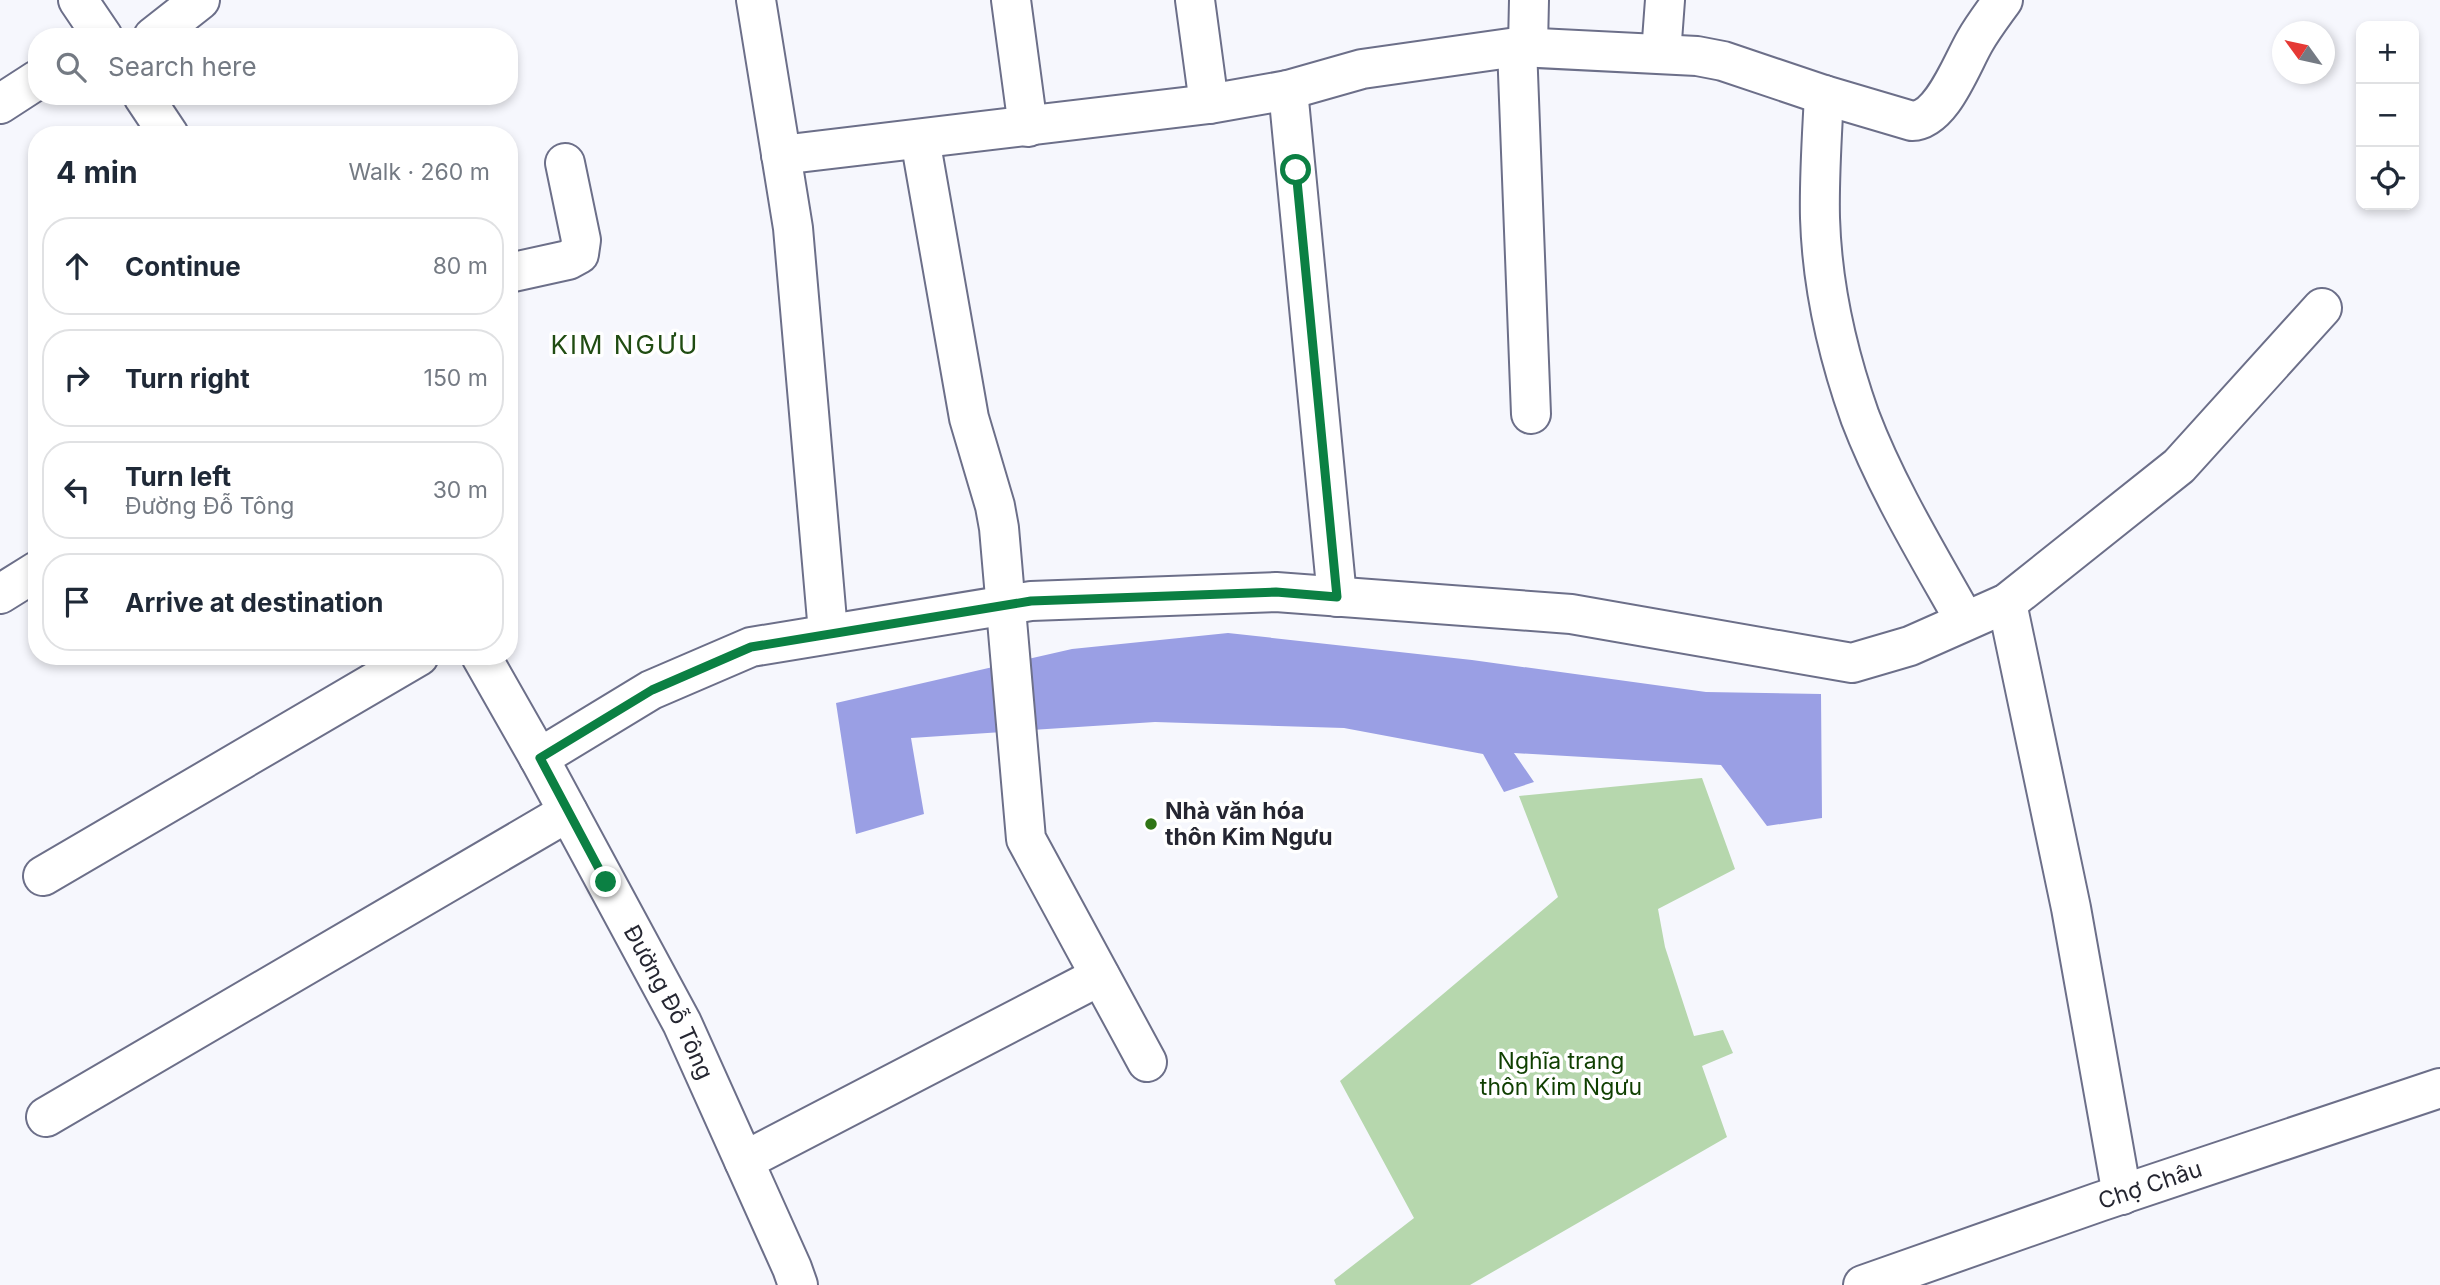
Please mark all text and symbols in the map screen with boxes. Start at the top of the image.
north arrow [2272,21,2335,84]
map controls [2356,21,2419,210]
button: + [2356,21,2419,84]
search box [28,28,518,105]
icon: search [52,48,90,86]
text: Search here [108,51,257,82]
button: − [2356,84,2419,147]
button: locate [2356,147,2419,210]
text: 4 min [56,154,138,190]
route start [1280,154,1311,185]
text: Walk · 260 m [348,158,490,186]
icon: ahead [58,247,96,285]
text: Continue [125,251,241,282]
text: 80 m [433,252,488,280]
district label: KIM NGƯU [551,329,699,360]
icon: right [58,359,96,397]
text: Turn right [125,363,250,394]
text: 150 m [424,364,488,392]
text: Turn left [125,461,231,492]
icon: left [58,471,96,509]
text: 30 m [433,476,488,504]
text: Đường Đỗ Tông [125,492,294,520]
icon: arrive [58,583,96,621]
text: Arrive at destination [125,587,384,618]
place label: Nhà văn hóa thôn Kim Ngưu [1165,797,1333,851]
marker: Nhà văn hóa thôn Kim Ngưu [1143,816,1159,832]
route end [590,866,621,897]
street label: Đường Đỗ Tông [618,920,719,1084]
park label: Nghĩa trang thôn Kim Ngưu [1480,1047,1642,1101]
street label: Chợ Châu [2095,1155,2206,1215]

